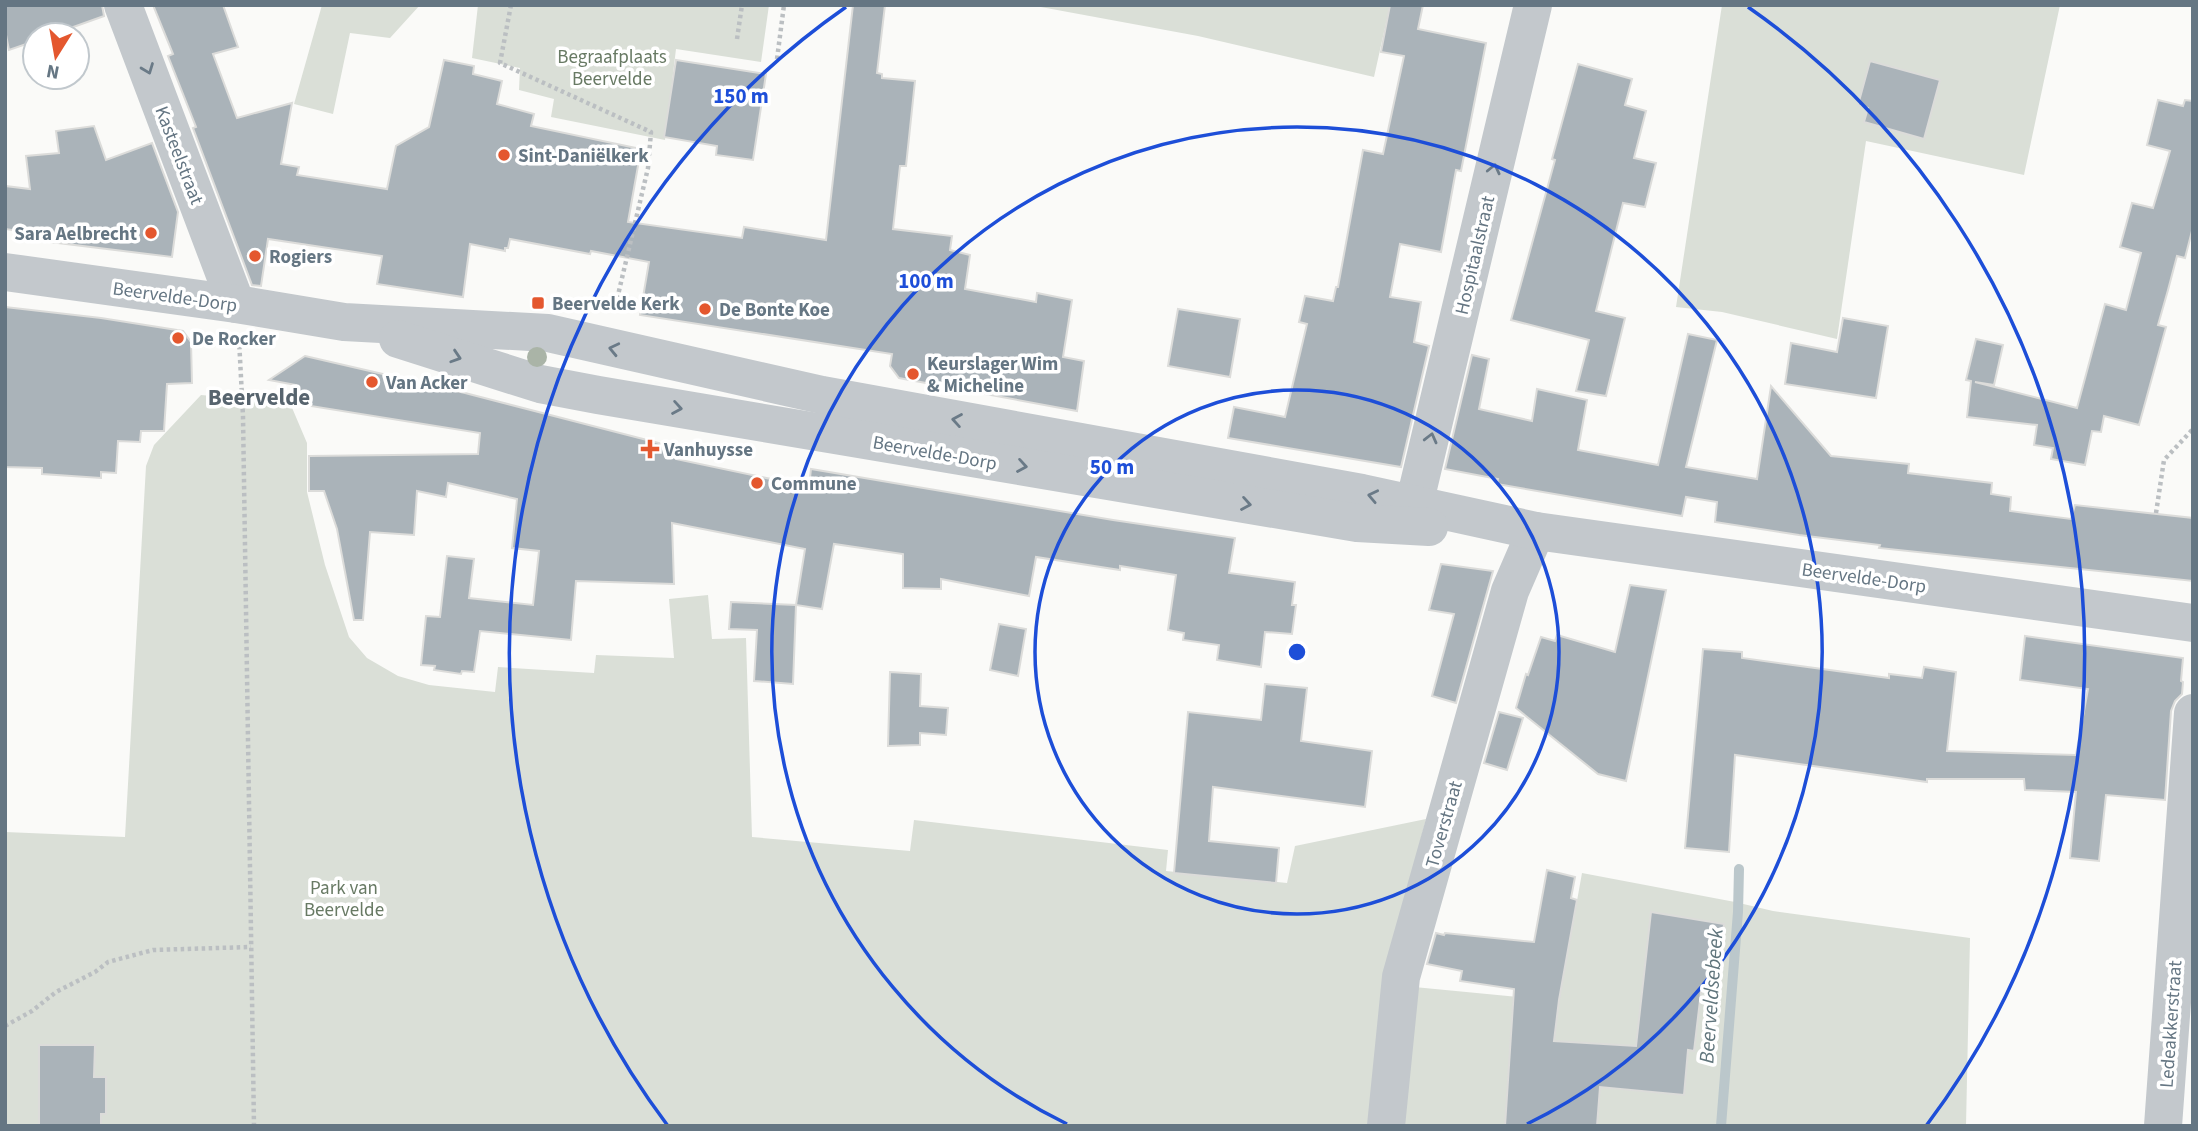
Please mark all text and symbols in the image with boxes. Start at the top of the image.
north arrow [21,21,91,91]
park label: Begraafplaats Beervelde [557,44,667,93]
text: N [44,57,62,86]
one-way arrow [139,63,153,75]
text: 150 m [713,81,769,111]
street label: Kasteelstraat [147,102,210,209]
place label: Sint-Daniëlkerk [518,143,649,170]
marker: Sint-Daniëlkerk [496,147,512,163]
one-way arrow [1486,163,1501,175]
street label: Hospitaalstraat [1449,193,1502,317]
place label: Sara Aelbrecht [14,221,137,248]
marker: Sara Aelbrecht [143,225,159,241]
place label: Rogiers [269,244,332,271]
marker: Rogiers [247,248,263,264]
text: 100 m [898,266,954,296]
street label: Beervelde-Dorp [111,275,239,320]
place label: Beervelde Kerk [552,291,680,318]
marker: Beervelde Kerk [530,295,546,311]
place label: De Bonte Koe [719,297,830,324]
marker: De Bonte Koe [697,301,713,317]
place label: De Rocker [192,326,276,353]
marker: De Rocker [170,330,186,346]
one-way arrow [608,342,620,357]
one-way arrow [449,349,461,363]
place label: Keurslager Wim & Micheline [927,351,1058,400]
marker: Keurslager Wim & Micheline [905,366,921,382]
place label: Van Acker [385,370,468,397]
marker: Van Acker [364,374,380,390]
district label: Beervelde [208,381,310,414]
one-way arrow [671,400,683,415]
one-way arrow [951,413,962,428]
street label: Beervelde-Dorp [871,429,999,478]
one-way arrow [1422,433,1437,445]
place label: Vanhuysse [663,437,753,464]
marker: Vanhuysse [642,441,658,457]
text: 50 m [1090,452,1134,482]
one-way arrow [1016,458,1028,473]
place label: Commune [771,471,857,498]
marker: Commune [749,475,765,491]
one-way arrow [1367,489,1379,504]
one-way arrow [1240,496,1252,511]
street label: Beervelde-Dorp [1800,556,1928,601]
centre of rings [1285,640,1309,664]
street label: Toverstraat [1419,777,1470,871]
park label: Park van Beervelde [304,875,384,924]
water label: Beerveldsebeek [1691,927,1731,1064]
street label: Ledeakkerstraat [2154,959,2189,1089]

